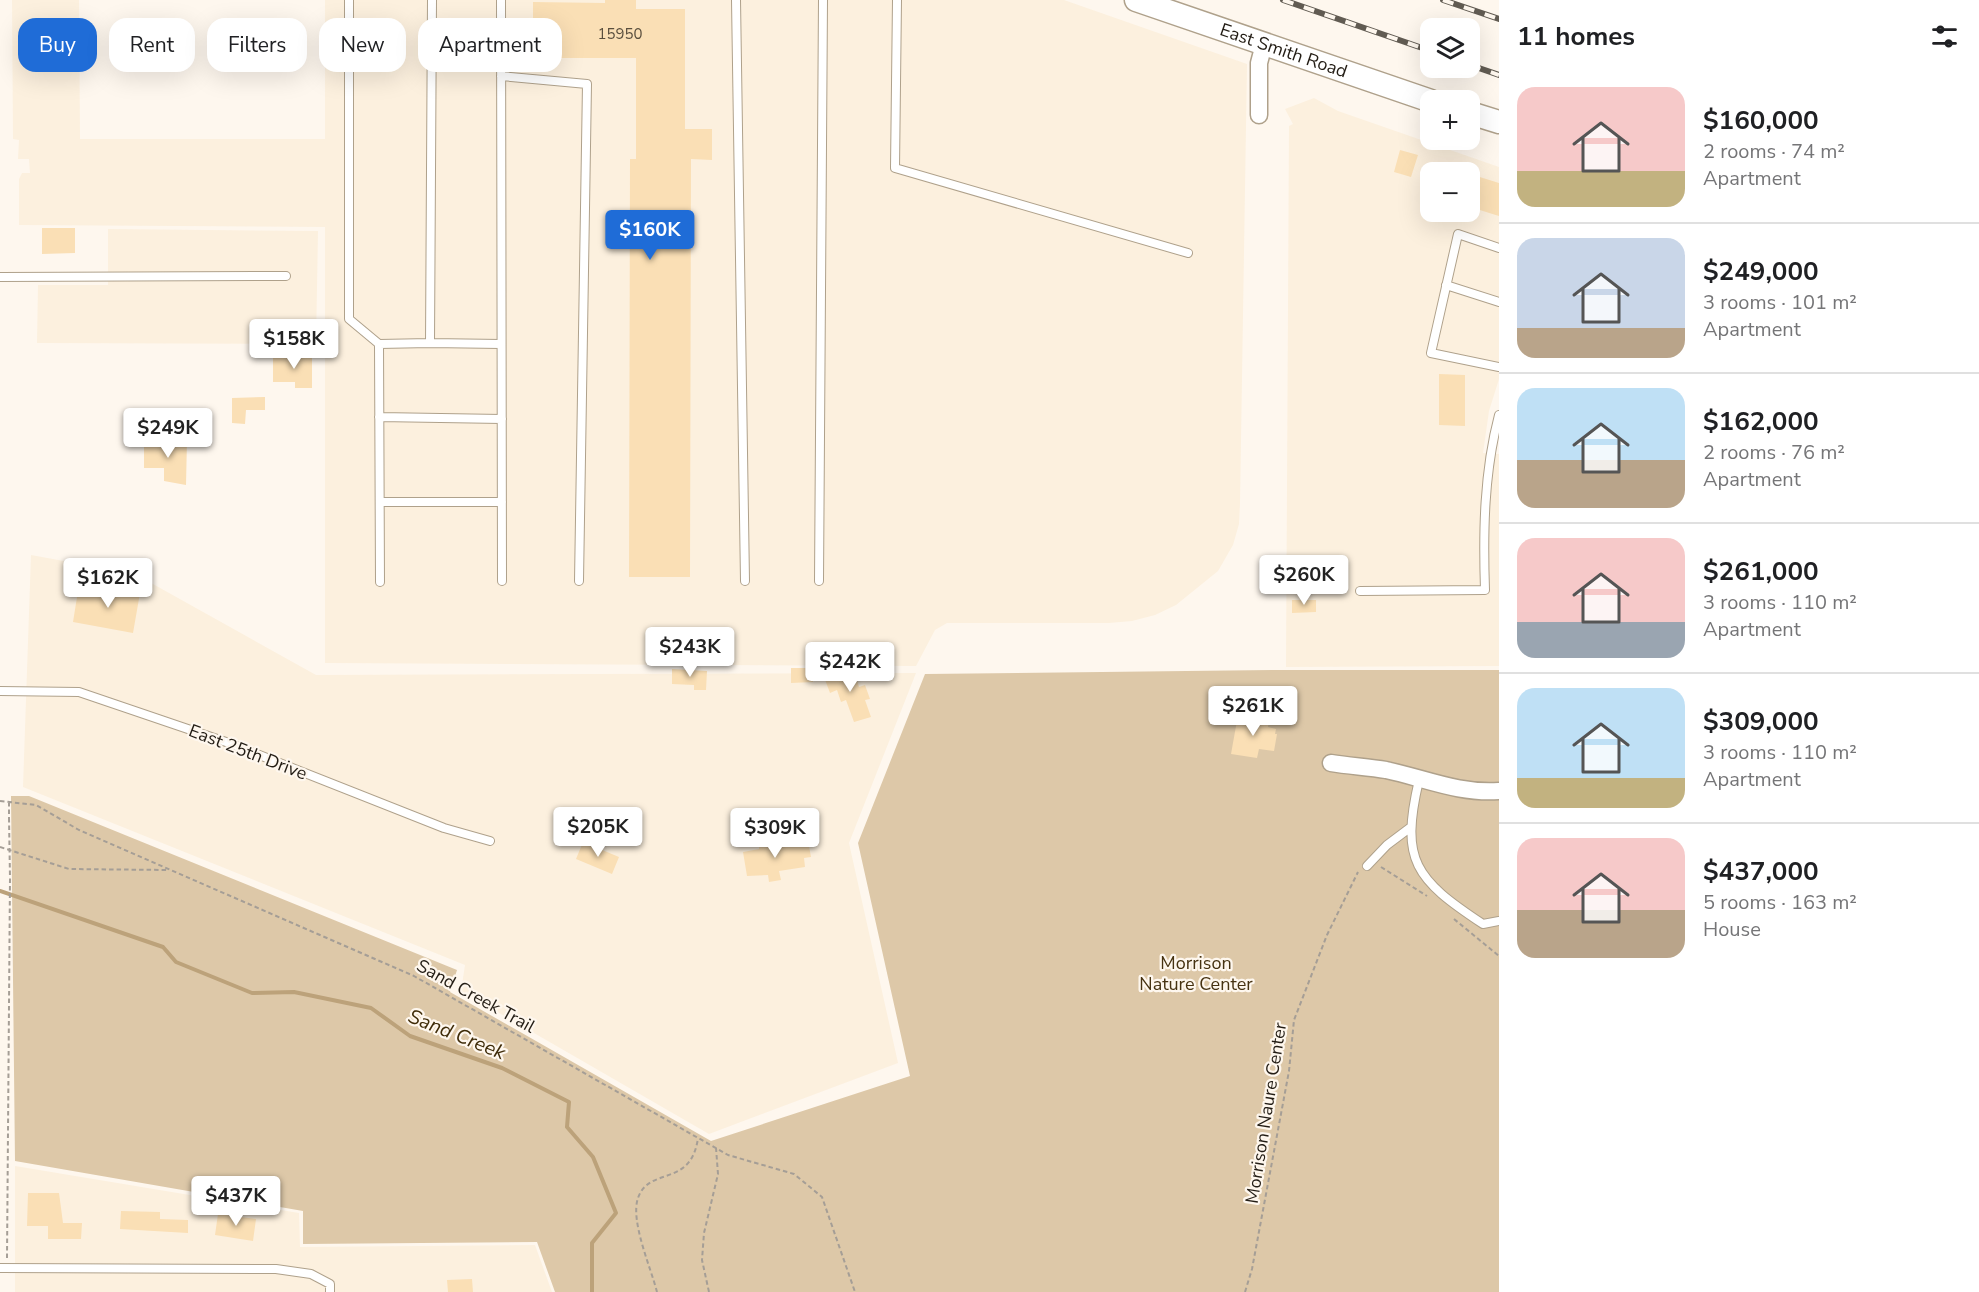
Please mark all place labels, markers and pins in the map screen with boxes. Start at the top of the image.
pin: $160K [608,210,692,261]
pin: $158K [252,319,336,370]
pin: $249K [126,408,210,459]
pin: $260K [1262,555,1346,606]
pin: $162K [66,558,150,609]
pin: $243K [648,627,732,678]
pin: $242K [808,642,892,693]
pin: $261K [1211,686,1295,737]
pin: $205K [556,807,640,858]
pin: $309K [733,808,817,859]
pin: $437K [194,1176,278,1227]

